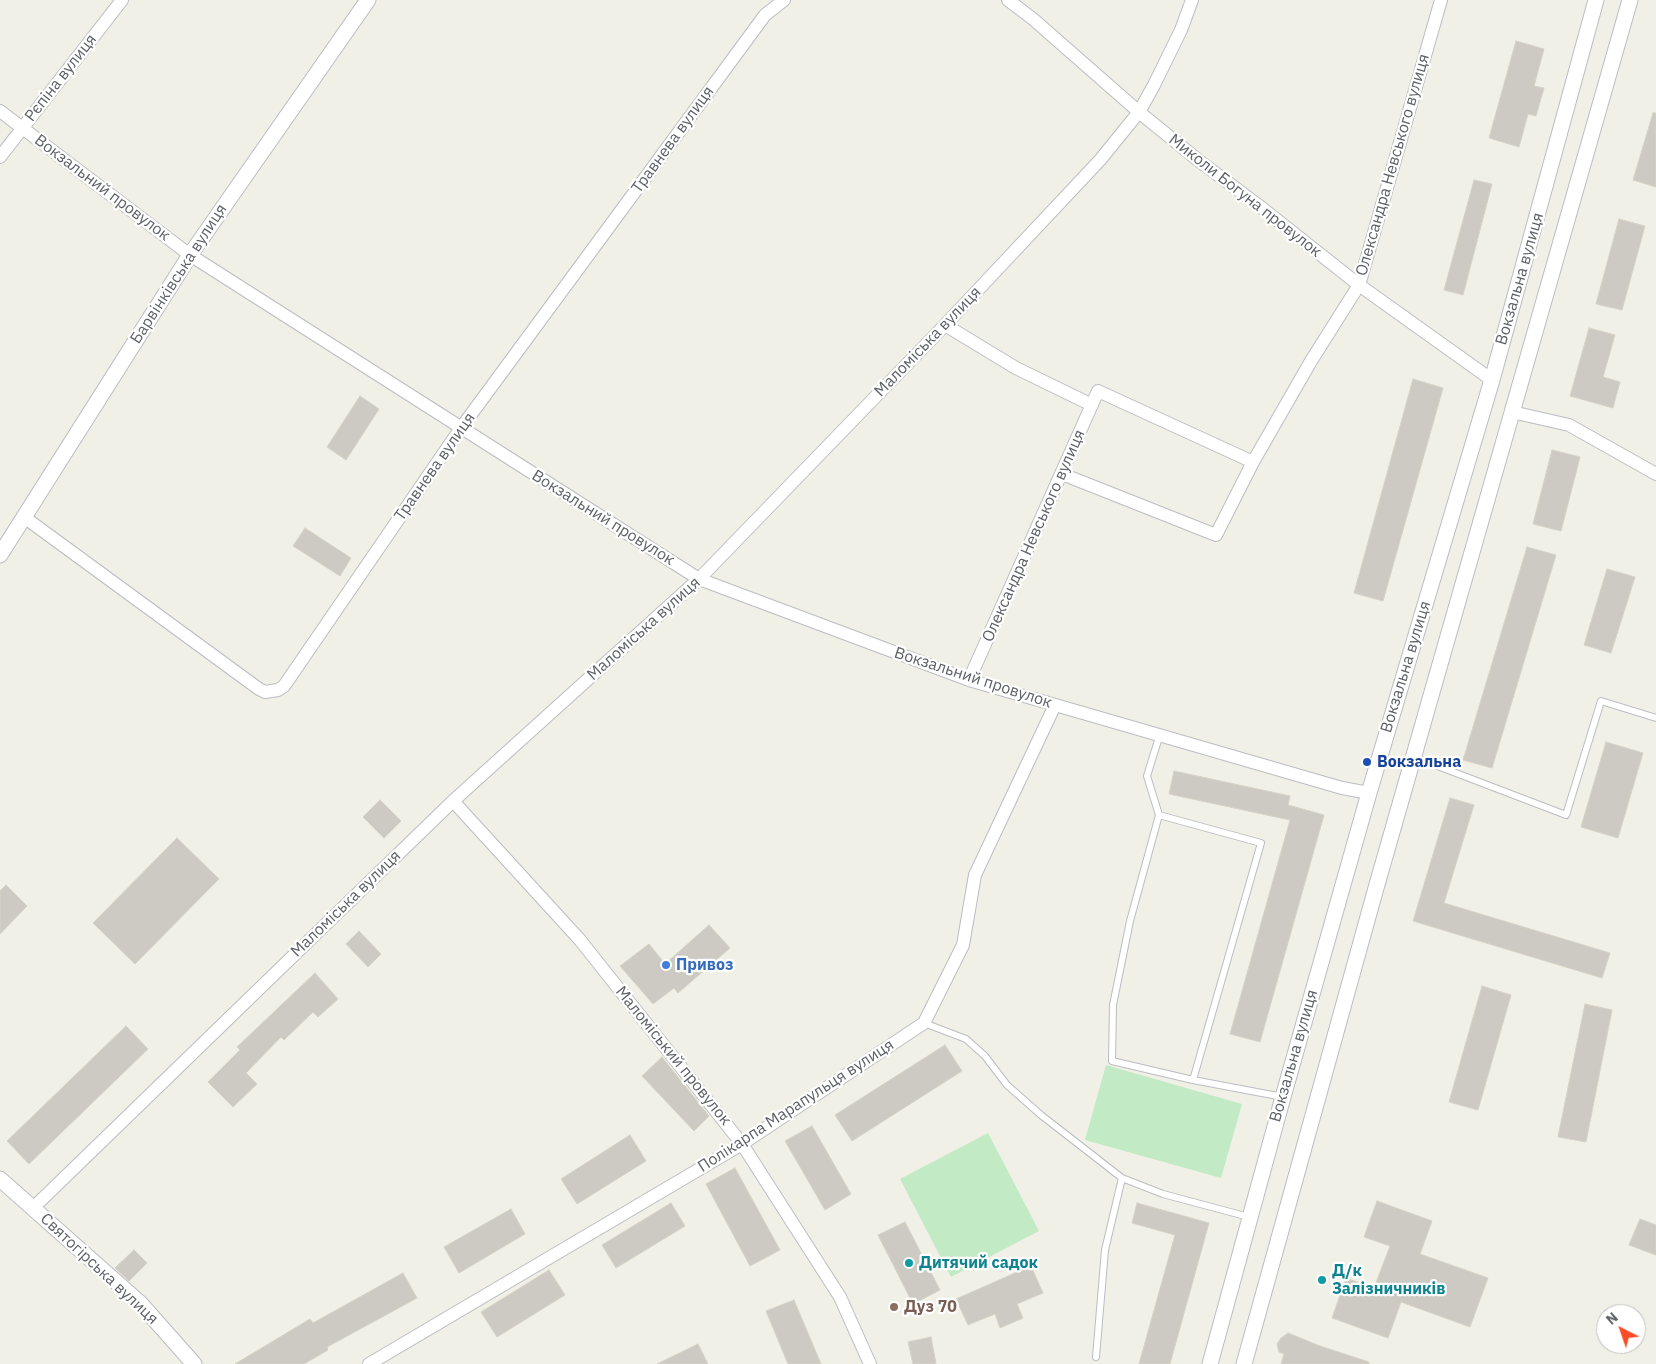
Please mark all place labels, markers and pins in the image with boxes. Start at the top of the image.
place label: Вокзальна [1377,752,1461,772]
marker: Вокзальна [1361,756,1373,768]
place label: Привоз [676,955,734,975]
marker: Привоз [660,959,672,971]
place label: Дитячий садок [919,1253,1038,1273]
marker: Дитячий садок [903,1257,915,1269]
place label: Д/к Залізничників [1332,1261,1445,1299]
marker: Д/к Залізничників [1316,1274,1328,1286]
place label: Дуз 70 [904,1297,957,1317]
marker: Дуз 70 [888,1301,900,1313]

